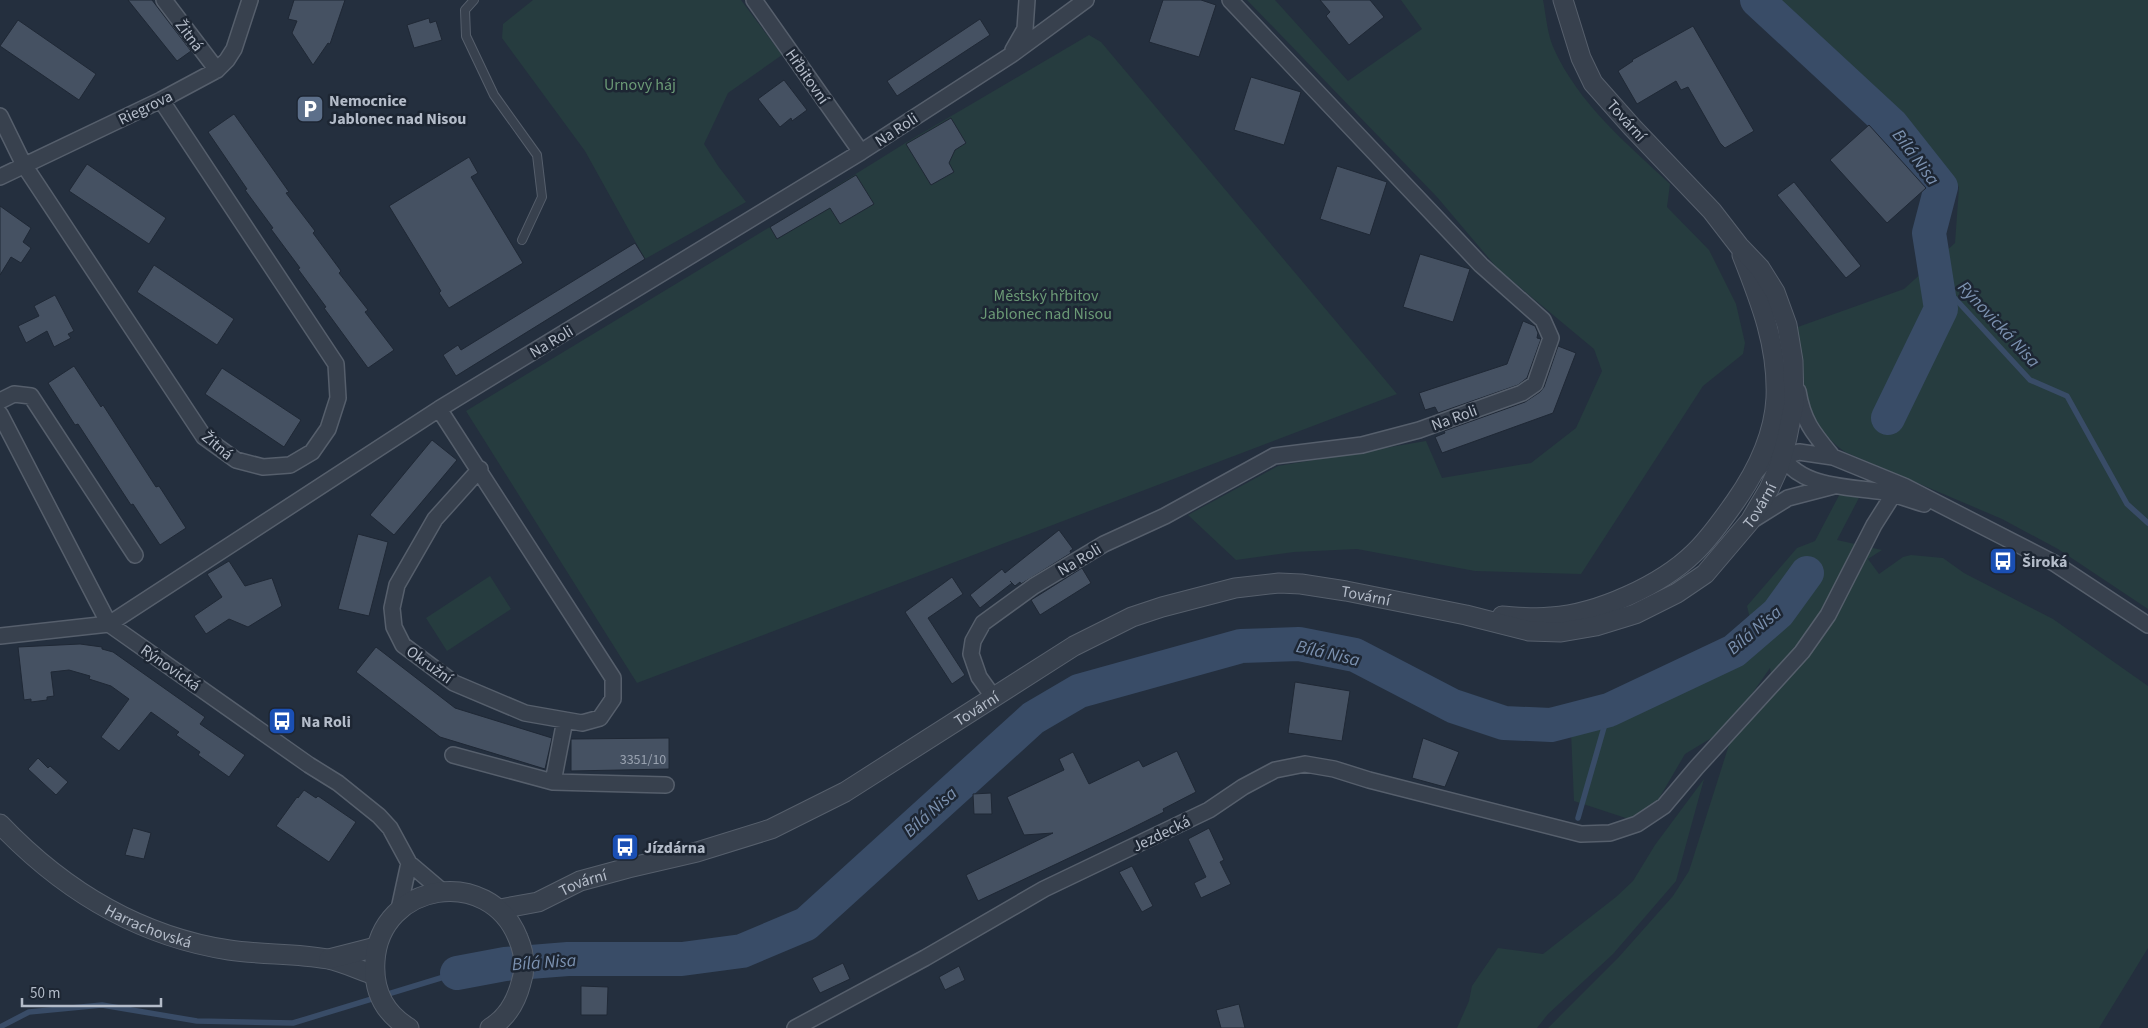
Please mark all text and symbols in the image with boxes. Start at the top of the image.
street label: Žitná [170,15,208,56]
street label: Hřbitovní [780,45,835,109]
park label: Urnový háj [604,74,676,96]
street label: Riegrova [115,85,176,131]
place label: Nemocnice Jablonec nad Nisou [329,90,466,130]
parking icon: Nemocnice Jablonec nad Nisou [295,94,325,124]
street label: Tovární [1601,95,1652,147]
street label: Na Roli [871,108,922,152]
water label: Bílá Nisa [1886,124,1945,191]
water label: Rýnovická Nisa [1952,275,2046,374]
park label: Městský hřbitov Jablonec nad Nisou [980,285,1112,325]
street label: Na Roli [526,320,577,363]
street label: Na Roli [1428,400,1480,436]
street label: Žitná [197,426,238,465]
street label: Tovární [1738,479,1783,534]
street label: Na Roli [1054,538,1105,581]
bus stop icon: Široká [1988,546,2018,576]
place label: Široká [2022,551,2067,573]
street label: Tovární [1340,580,1393,612]
water label: Bílá Nisa [1722,600,1787,661]
water label: Bílá Nisa [1294,634,1362,673]
street label: Rýnovická [136,639,205,696]
street label: Okružní [402,641,458,690]
street label: Tovární [950,686,1004,732]
bus stop icon: Na Roli [267,706,297,736]
place label: Na Roli [301,711,351,733]
house number: 3351/10 [620,750,666,770]
water label: Bílá Nisa [898,781,963,843]
street label: Jezdecká [1129,810,1194,857]
bus stop icon: Jízdárna [610,832,640,862]
place label: Jízdárna [644,837,705,859]
street label: Tovární [555,864,610,902]
street label: Harrachovská [101,899,194,954]
water label: Bílá Nisa [511,948,577,977]
scale bar [22,976,161,1008]
text: 50 m [30,983,60,1004]

